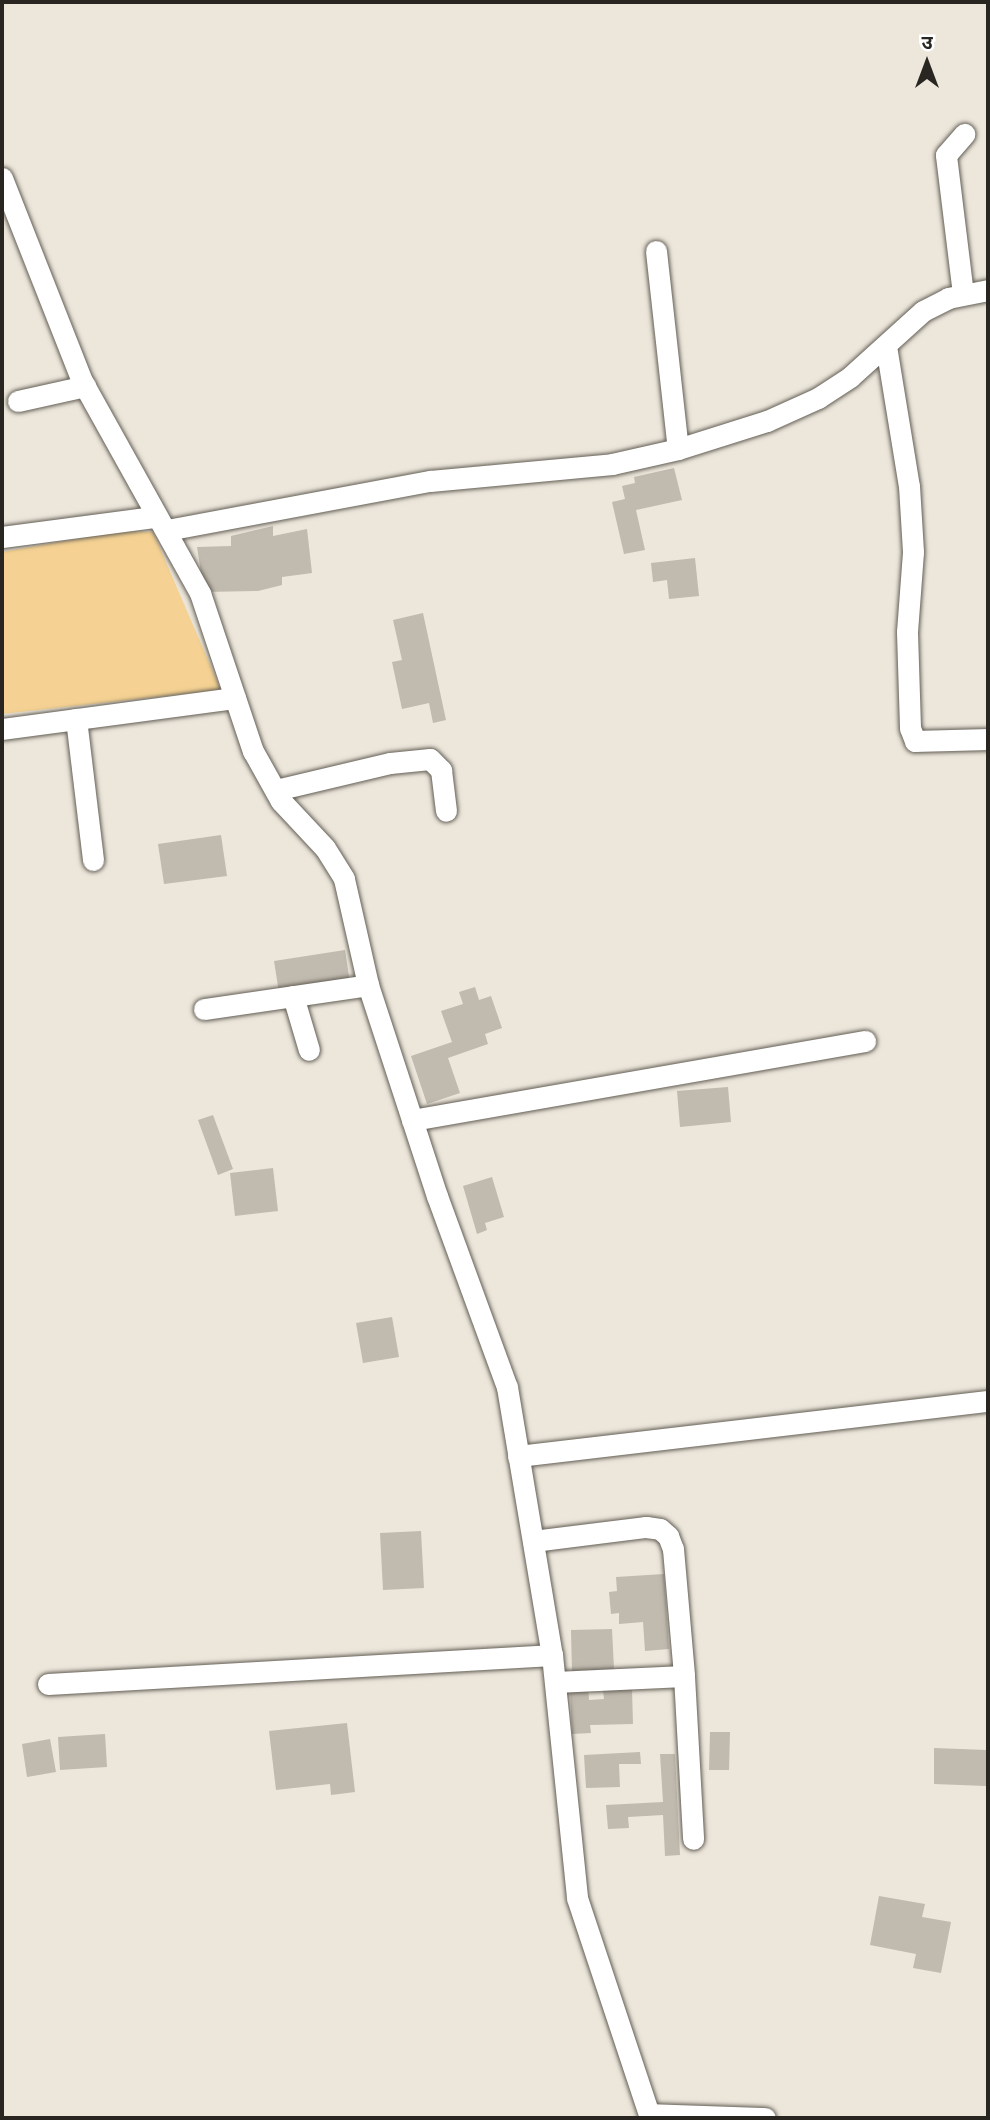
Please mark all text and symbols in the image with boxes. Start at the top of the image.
north arrow [892,28,962,98]
text: उ [921,30,933,54]

